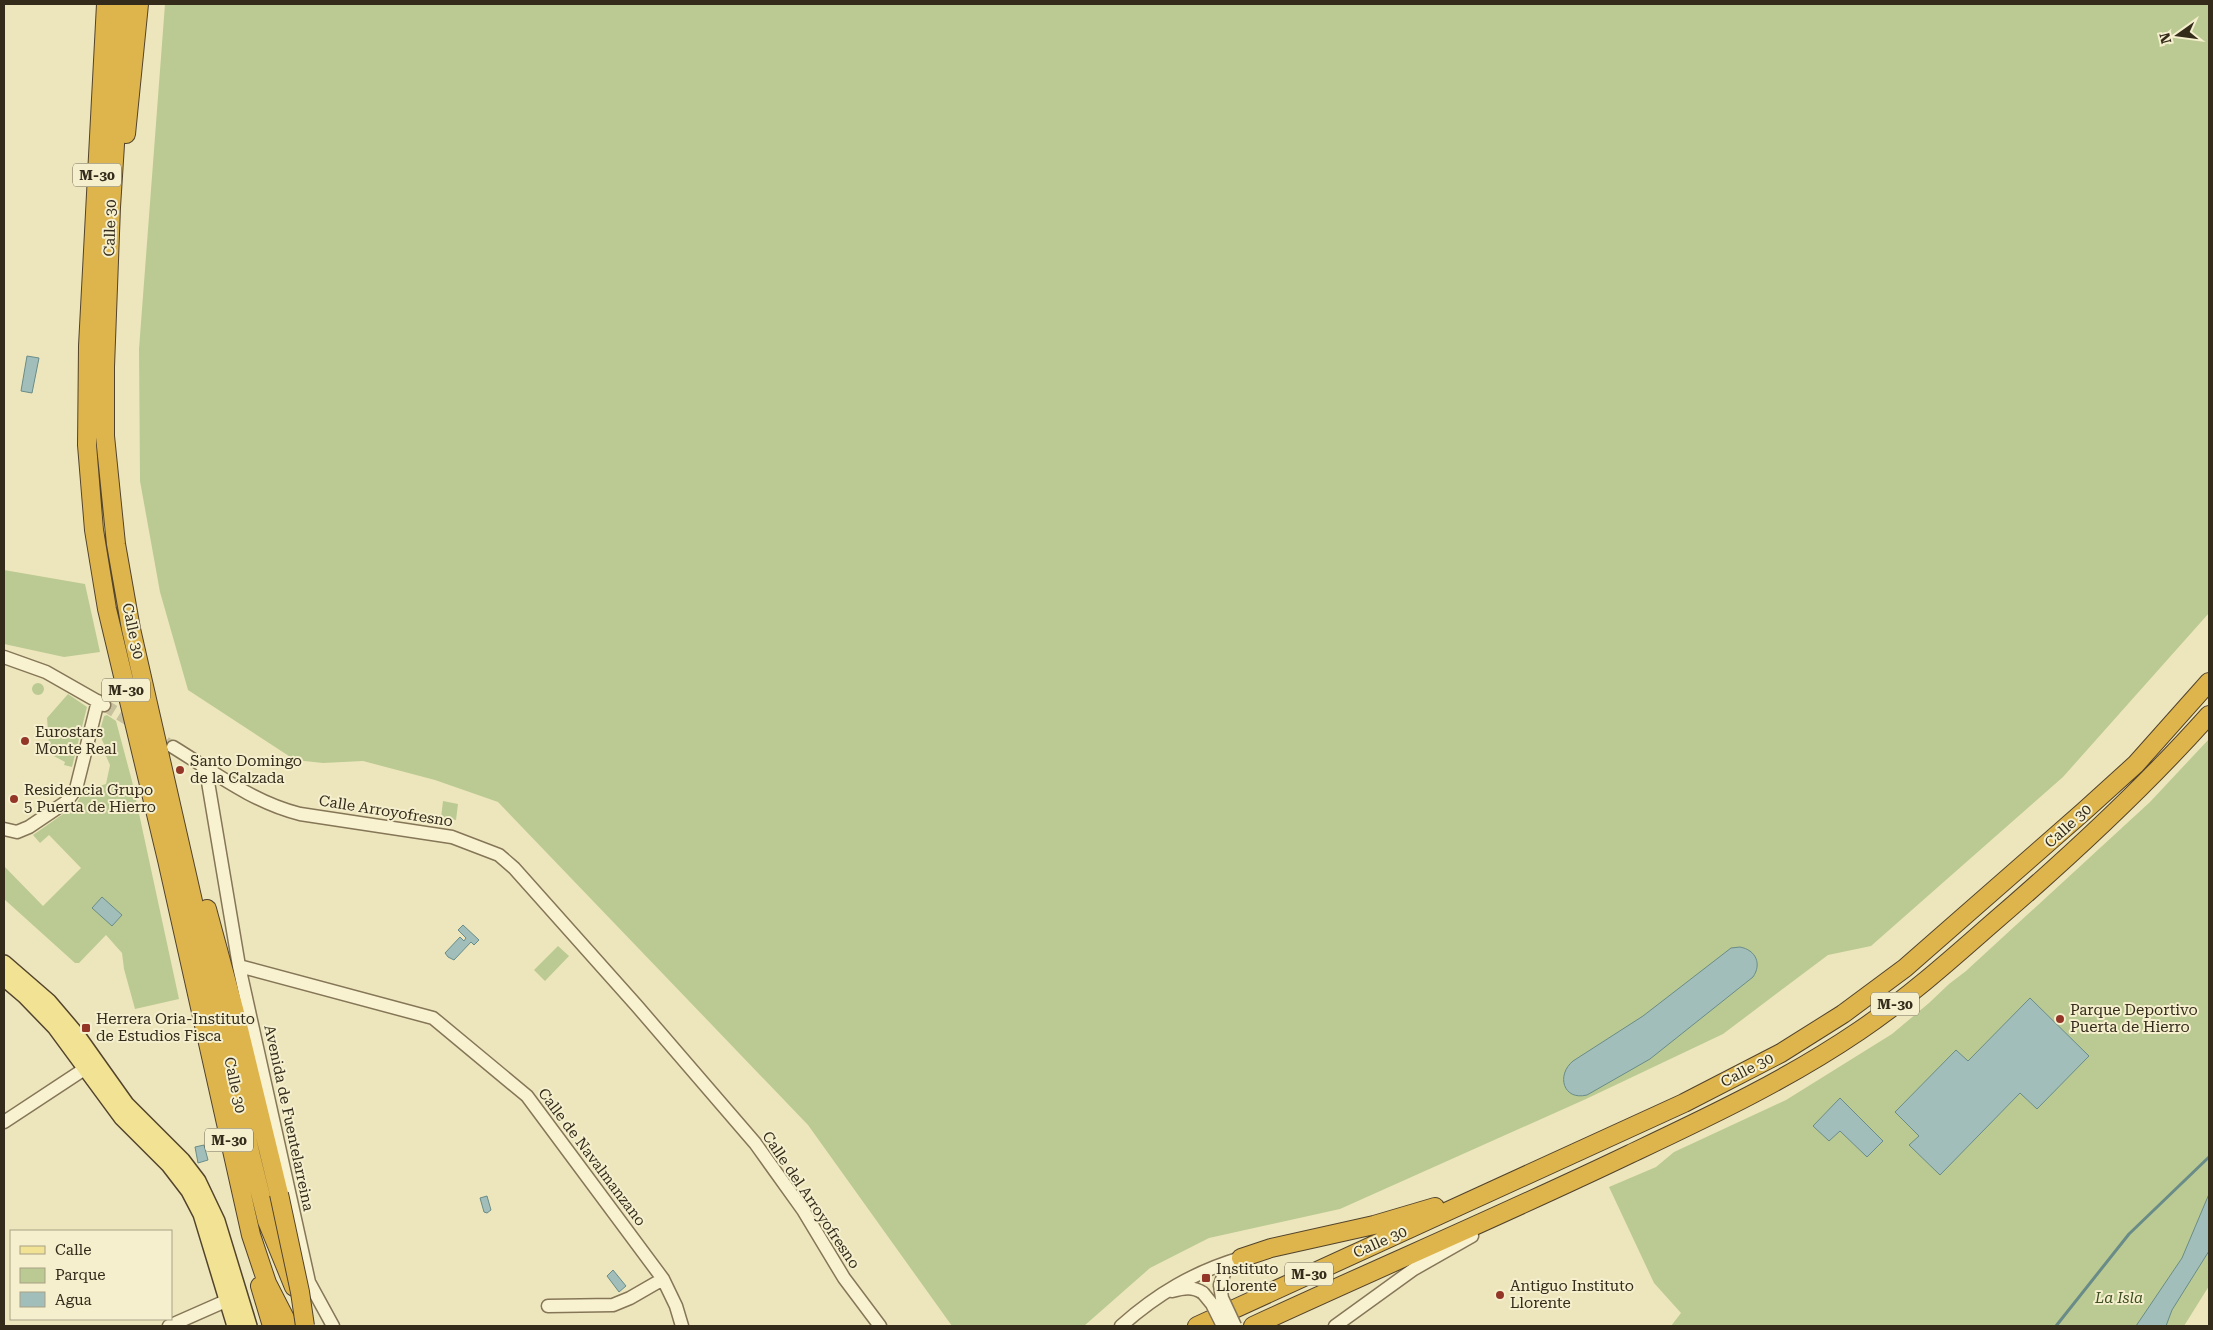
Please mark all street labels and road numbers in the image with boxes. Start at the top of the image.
road number: M-30 [73,164,121,186]
street label: Calle 30 [100,199,120,257]
street label: Calle 30 [118,601,148,661]
road number: M-30 [102,678,150,702]
street label: Calle Arroyofresno [318,792,454,830]
street label: Calle 30 [2041,800,2095,852]
road number: M-30 [1871,992,1919,1016]
street label: Avenida de Fuentelarreina [260,1023,318,1213]
street label: Calle 30 [1718,1049,1776,1091]
street label: Calle 30 [220,1055,250,1115]
street label: Calle de Navalmanzano [534,1084,650,1230]
road number: M-30 [205,1128,253,1152]
street label: Calle del Arroyofresno [758,1128,864,1272]
street label: Calle 30 [1350,1222,1410,1262]
road number: M-30 [1285,1262,1333,1286]

